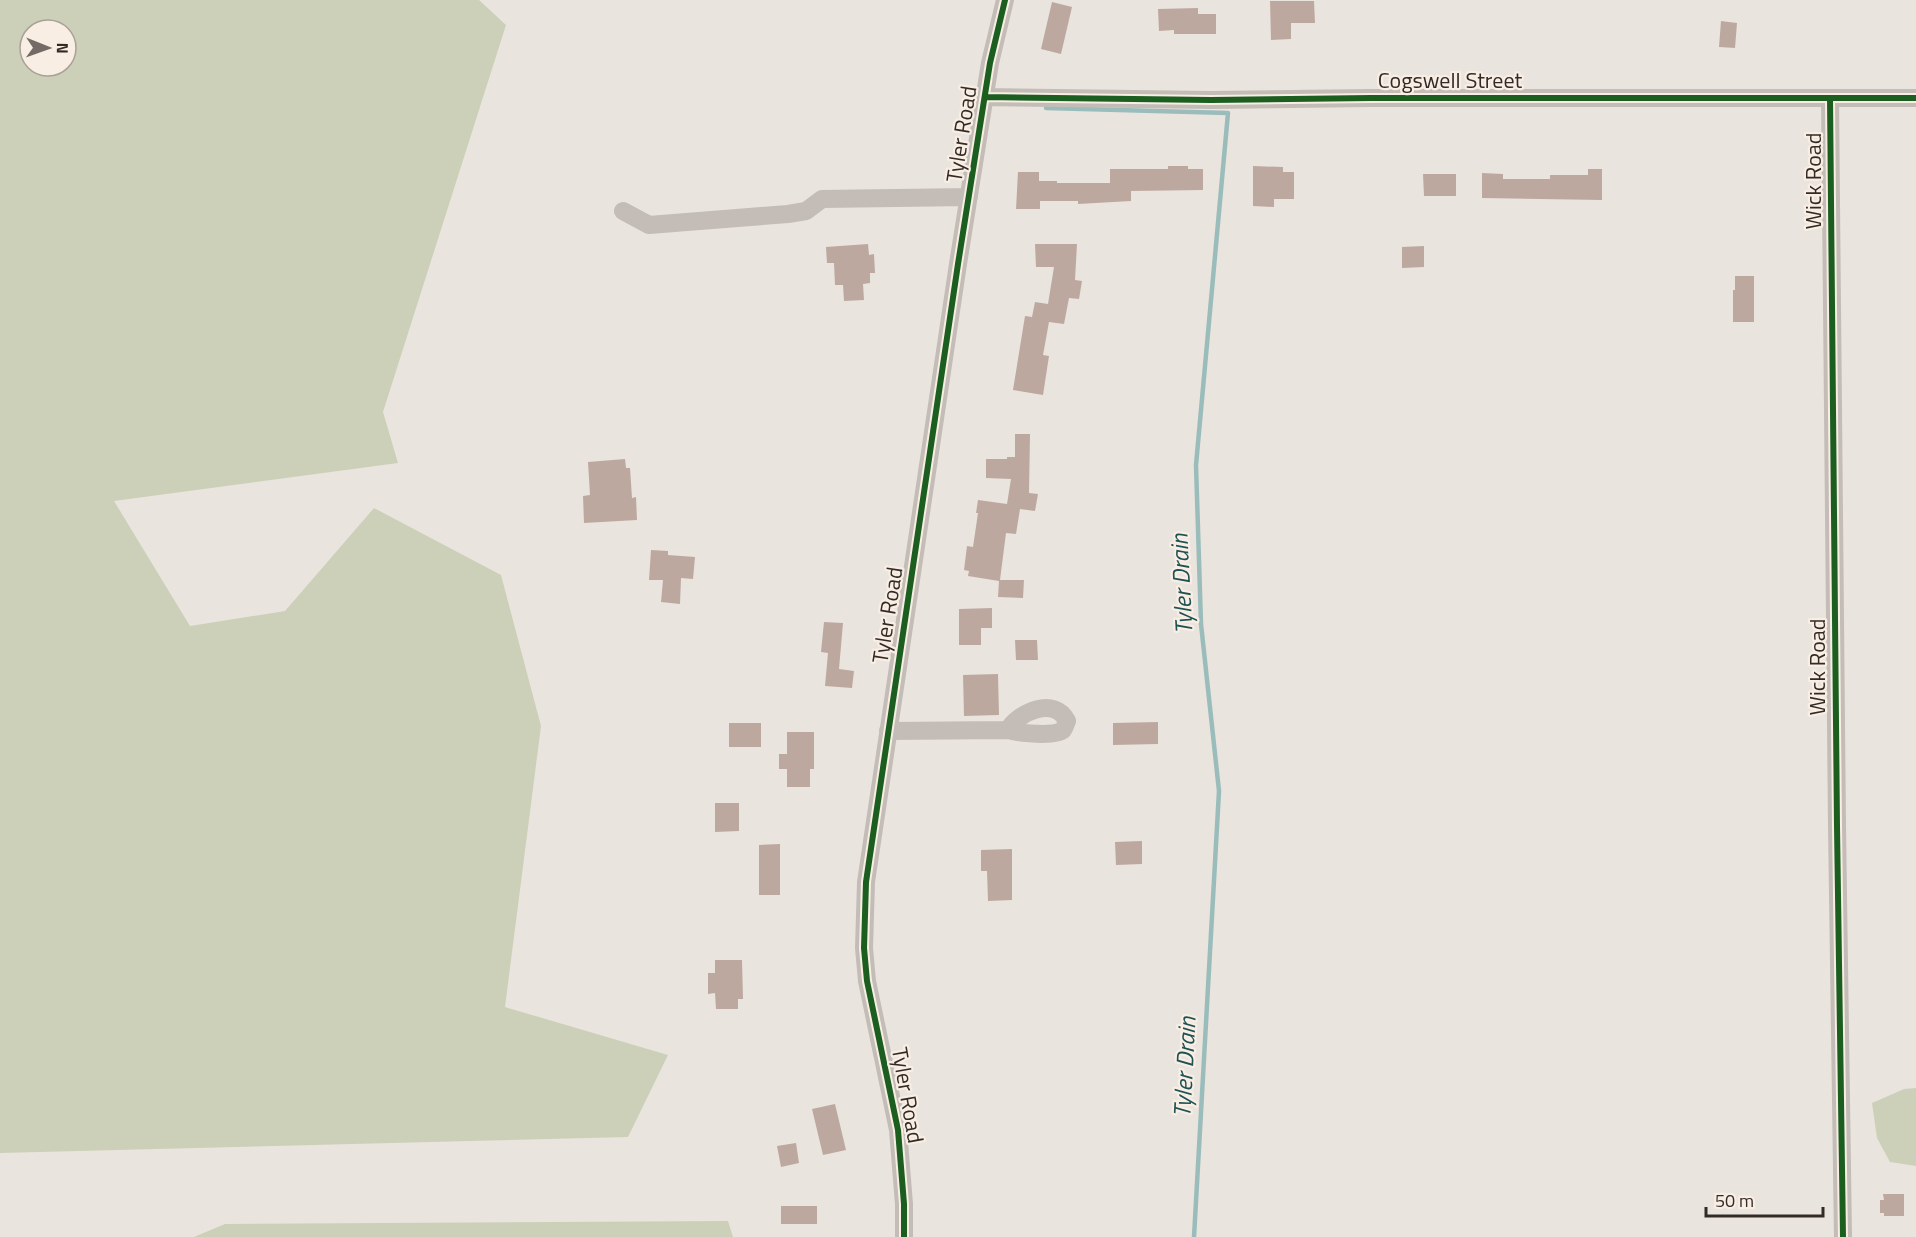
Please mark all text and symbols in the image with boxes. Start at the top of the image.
north arrow [18,18,78,78]
text: N [51,43,75,54]
street label: Cogswell Street [1378,63,1522,97]
street label: Tyler Road [937,83,985,185]
street label: Wick Road [1796,133,1830,229]
water label: Tyler Drain [1160,532,1202,635]
street label: Tyler Road [863,564,911,666]
street label: Wick Road [1800,619,1834,715]
water label: Tyler Drain [1163,1015,1205,1118]
street label: Tyler Road [883,1044,933,1146]
scale bar [1706,1180,1823,1218]
text: 50 m [1715,1187,1754,1214]

